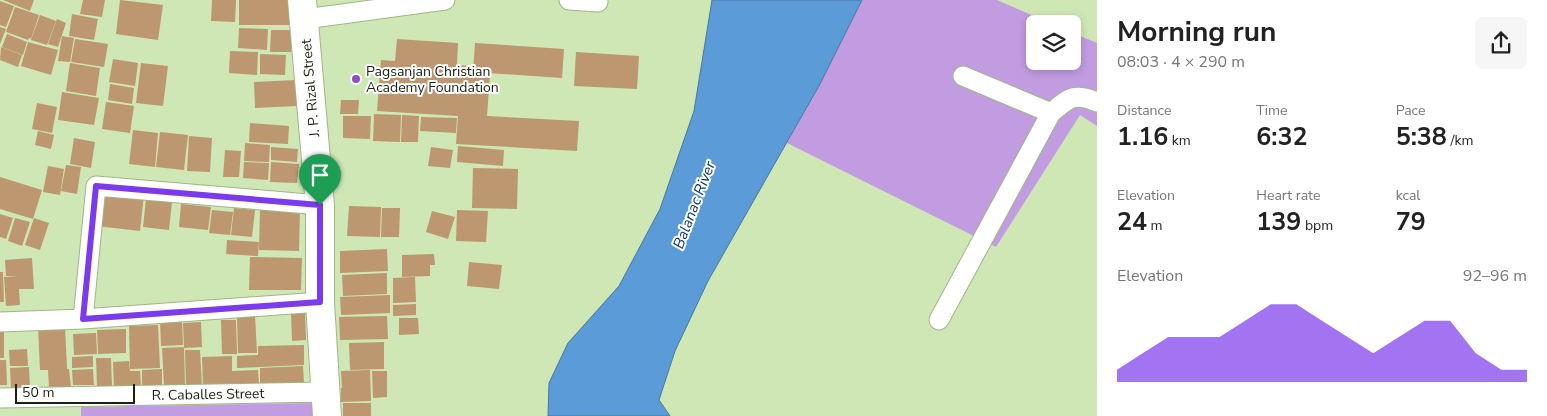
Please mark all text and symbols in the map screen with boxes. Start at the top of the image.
text: Morning run [1117,13,1276,51]
map controls [1026,15,1081,70]
button: layers [1026,15,1081,70]
button: share [1475,17,1527,69]
street label: J. P. Rizal Street [297,38,324,139]
text: 08:03 · 4 × 290 m [1117,51,1245,73]
place label: Pagsanjan Christian Academy Foundation [366,62,499,97]
marker: Pagsanjan Christian Academy Foundation [350,73,362,85]
text: Distance [1117,101,1171,120]
text: Time [1256,101,1287,120]
text: Pace [1396,101,1425,120]
text: 1.16 [1117,120,1168,154]
text: 6:32 [1256,120,1308,154]
text: 5:38 [1396,120,1447,154]
text: km [1168,131,1191,150]
text: /km [1447,131,1473,150]
pin [299,154,341,205]
water label: Balanac River [668,158,720,252]
icon: arrive [306,161,334,189]
text: Elevation [1117,186,1175,205]
text: Heart rate [1256,186,1320,205]
text: kcal [1396,186,1420,205]
text: 24 [1117,205,1147,239]
text: 139 [1256,205,1301,239]
text: 79 [1396,205,1426,239]
text: m [1147,216,1163,235]
text: bpm [1301,216,1333,235]
text: Elevation [1117,265,1183,287]
text: 92–96 m [1463,265,1527,287]
scale bar [15,381,135,404]
text: 50 m [22,383,54,402]
street label: R. Caballes Street [152,384,265,405]

